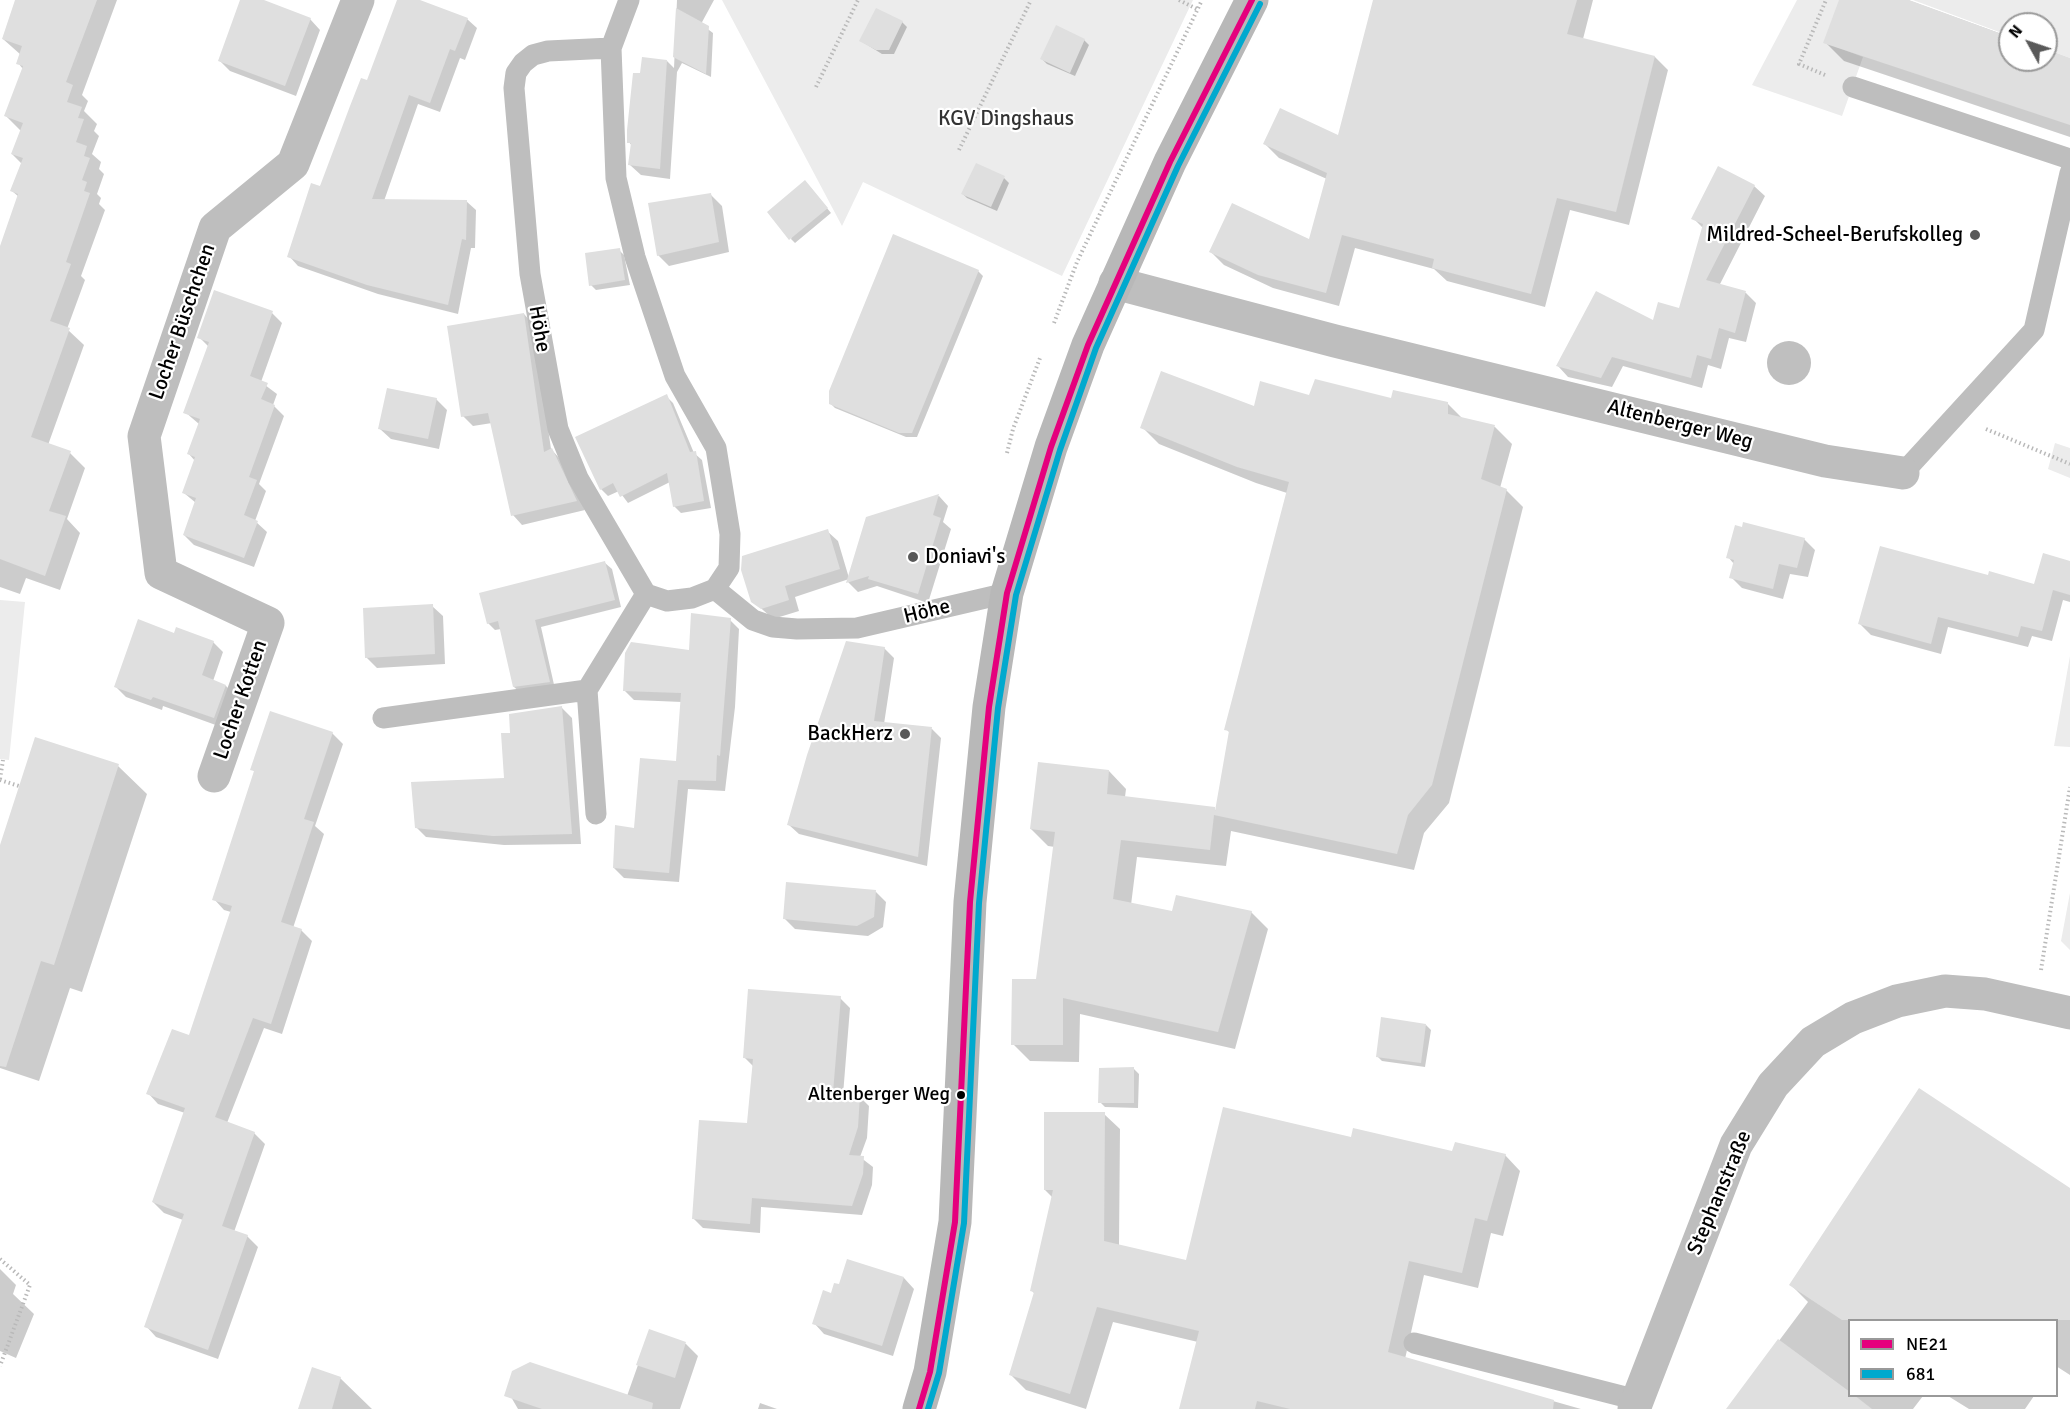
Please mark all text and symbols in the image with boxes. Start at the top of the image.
north arrow [1998,12,2058,72]
text: N [2004,21,2027,42]
park label: KGV Dingshaus [938,106,1074,132]
place label: Mildred-Scheel-Berufskolleg [1706,222,1963,248]
marker: Mildred-Scheel-Berufskolleg [1968,228,1982,242]
street label: Locher Büschchen [144,241,222,403]
street label: Höhe [523,304,555,354]
street label: Altenberger Weg [1605,395,1755,455]
place label: Doniavi's [925,544,1005,570]
marker: Doniavi's [906,550,920,564]
street label: Höhe [901,594,953,630]
street label: Locher Kotten [209,637,273,763]
place label: BackHerz [807,721,893,747]
marker: BackHerz [898,727,912,741]
place label: Altenberger Weg [808,1083,950,1107]
marker: Altenberger Weg [955,1089,967,1101]
street label: Stephanstraße [1683,1127,1757,1259]
legend [1848,1319,2058,1397]
text: NE21 [1906,1333,1948,1355]
text: 681 [1906,1363,1935,1385]

